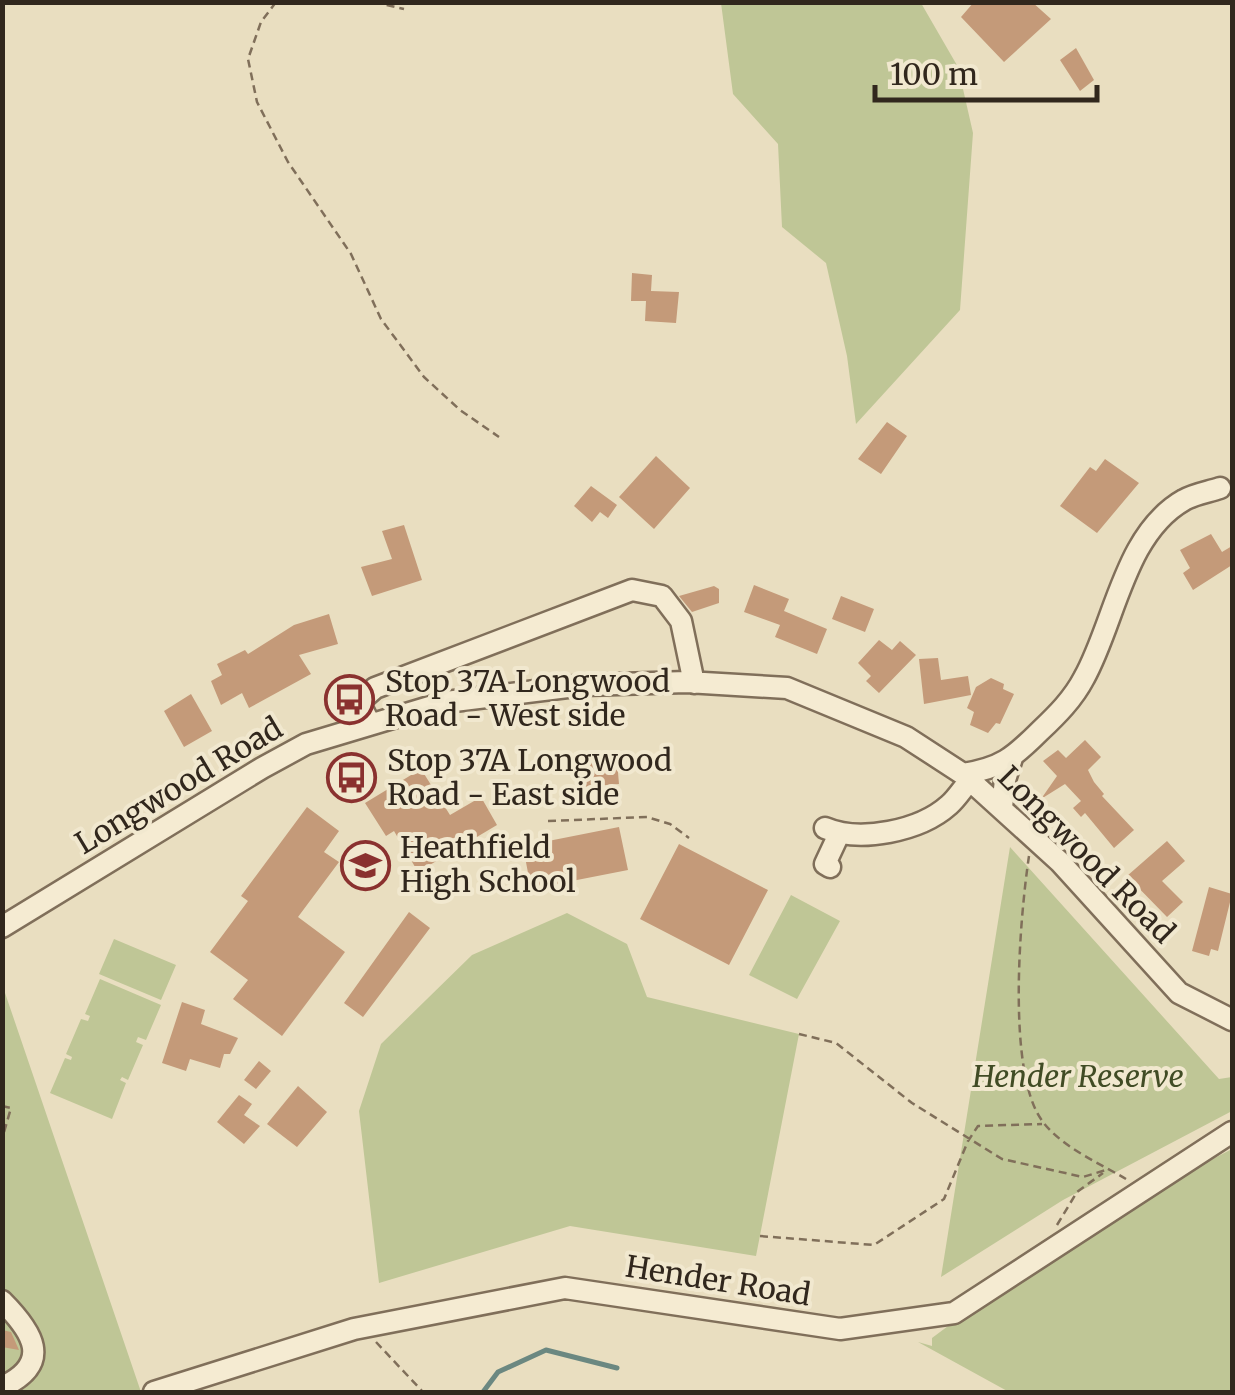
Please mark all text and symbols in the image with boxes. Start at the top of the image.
scale bar [875,40,1098,102]
text: 100 m [890,55,978,93]
place label: Stop 37A Longwood Road - West side [385,662,670,734]
bus stop icon: Stop 37A Longwood Road - West side [324,673,376,725]
street label: Longwood Road [68,708,289,862]
place label: Stop 37A Longwood Road - East side [387,741,672,813]
bus stop icon: Stop 37A Longwood Road - East side [326,752,378,804]
street label: Longwood Road [990,758,1183,951]
place label: Heathfield High School [400,828,576,900]
school or university icon: Heathfield High School [339,839,391,891]
park label: Hender Reserve [971,1057,1184,1095]
street label: Hender Road [623,1247,813,1313]

